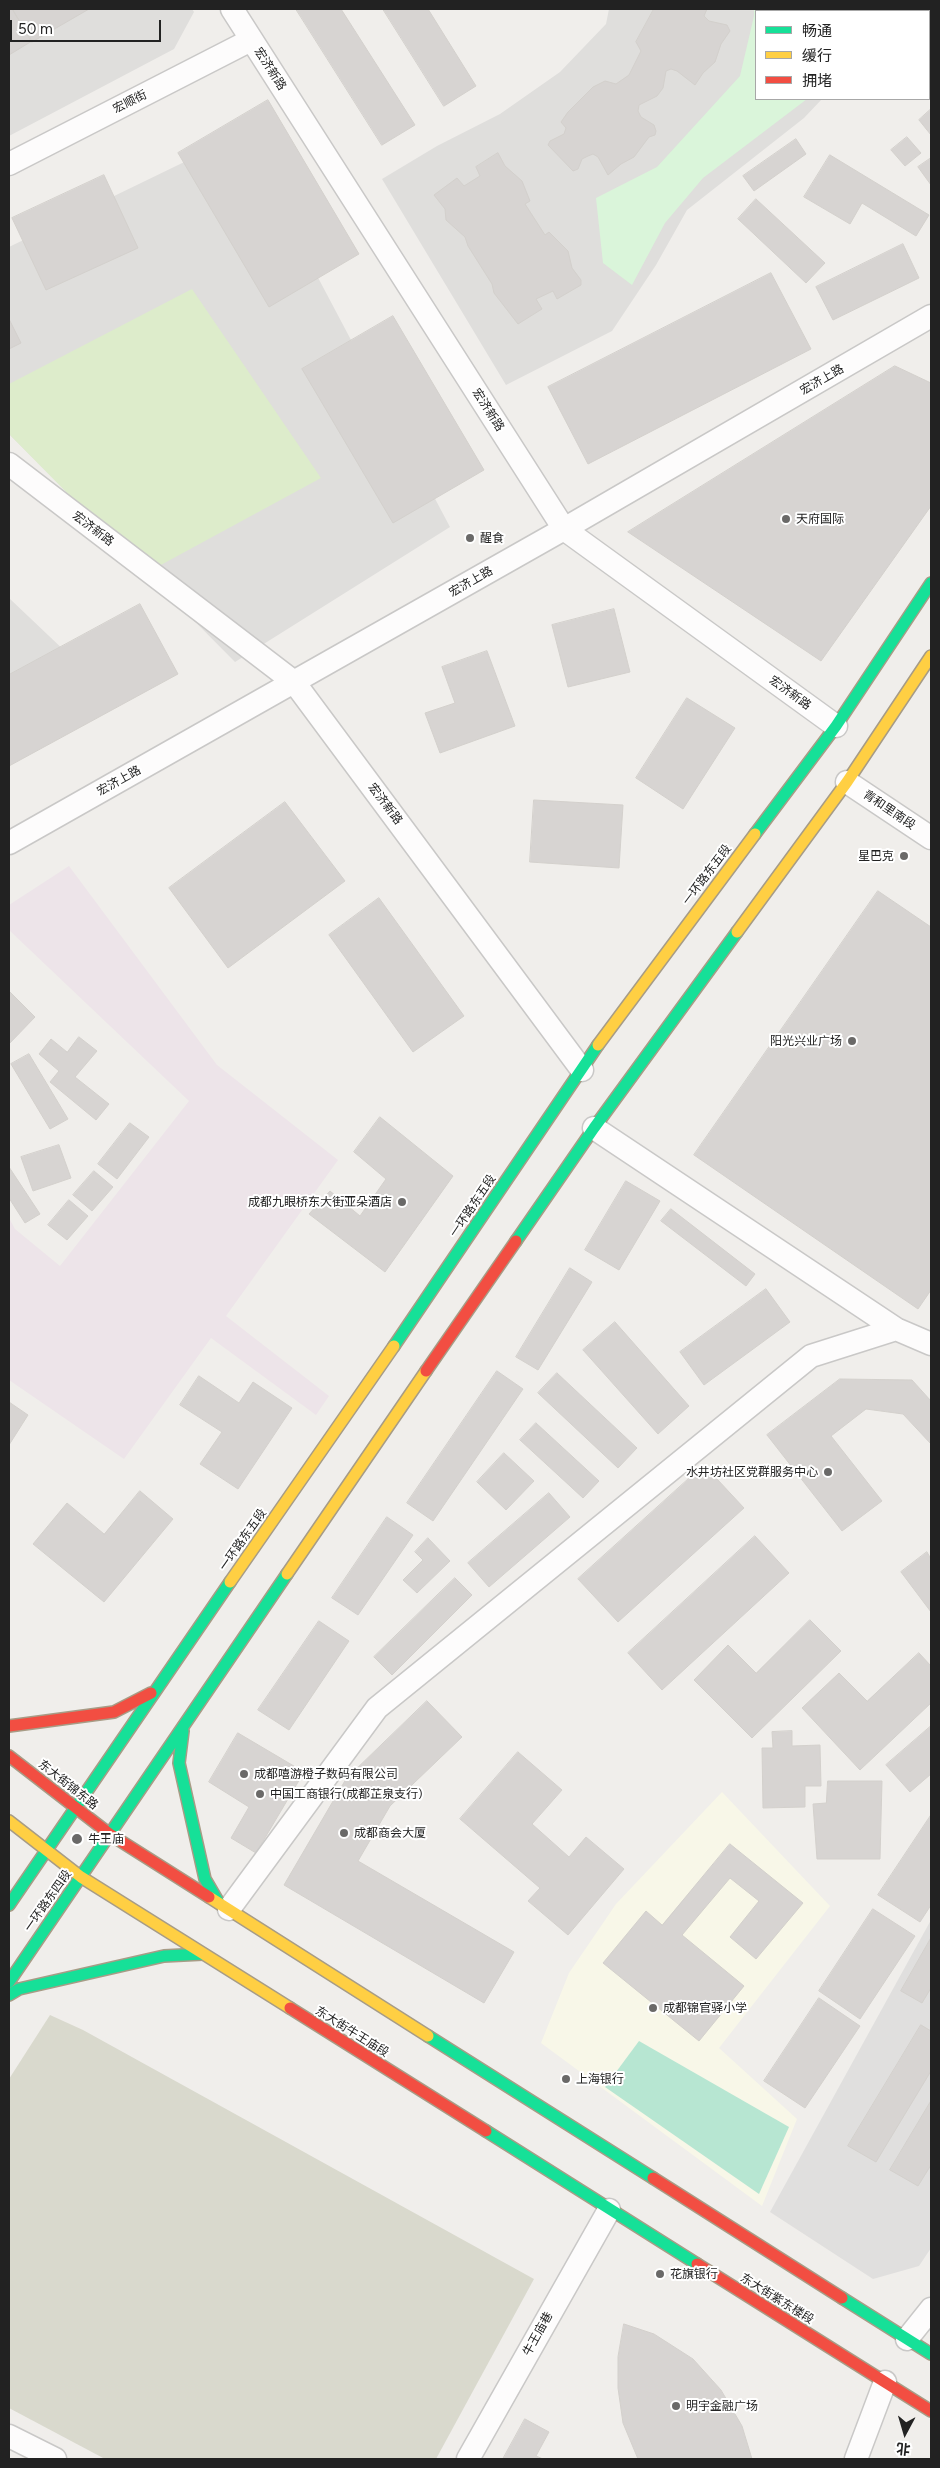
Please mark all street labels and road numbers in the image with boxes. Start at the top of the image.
street label: 宏济新路 [251,45,289,93]
street label: 宏顺街 [111,87,149,117]
street label: 宏济上路 [798,362,846,398]
street label: 宏济新路 [469,386,507,434]
street label: 宏济新路 [69,509,117,549]
street label: 宏济上路 [447,564,495,600]
street label: 宏济新路 [766,673,814,713]
street label: 宏济上路 [95,763,143,799]
street label: 宏济新路 [365,780,405,828]
street label: 青和里南段 [860,787,918,833]
street label: 一环路东五段 [680,842,734,908]
street label: 一环路东五段 [447,1172,499,1240]
street label: 一环路东五段 [216,1506,270,1574]
street label: 东大街锦东路 [35,1757,101,1813]
street label: 一环路东四段 [21,1867,75,1935]
street label: 东大街牛王庙段 [313,2004,391,2060]
street label: 东大街紫东楼段 [738,2271,816,2327]
street label: 牛王庙巷 [520,2310,556,2358]

